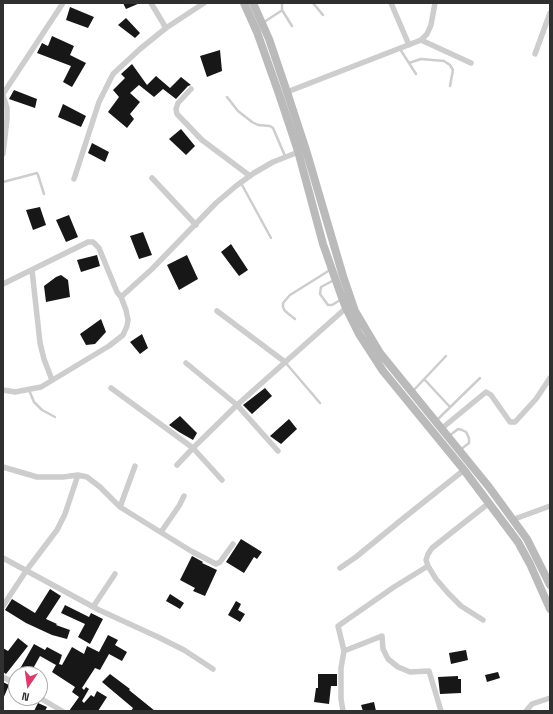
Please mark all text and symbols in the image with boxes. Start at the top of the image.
north arrow [8,666,48,706]
text: N [20,689,31,704]

